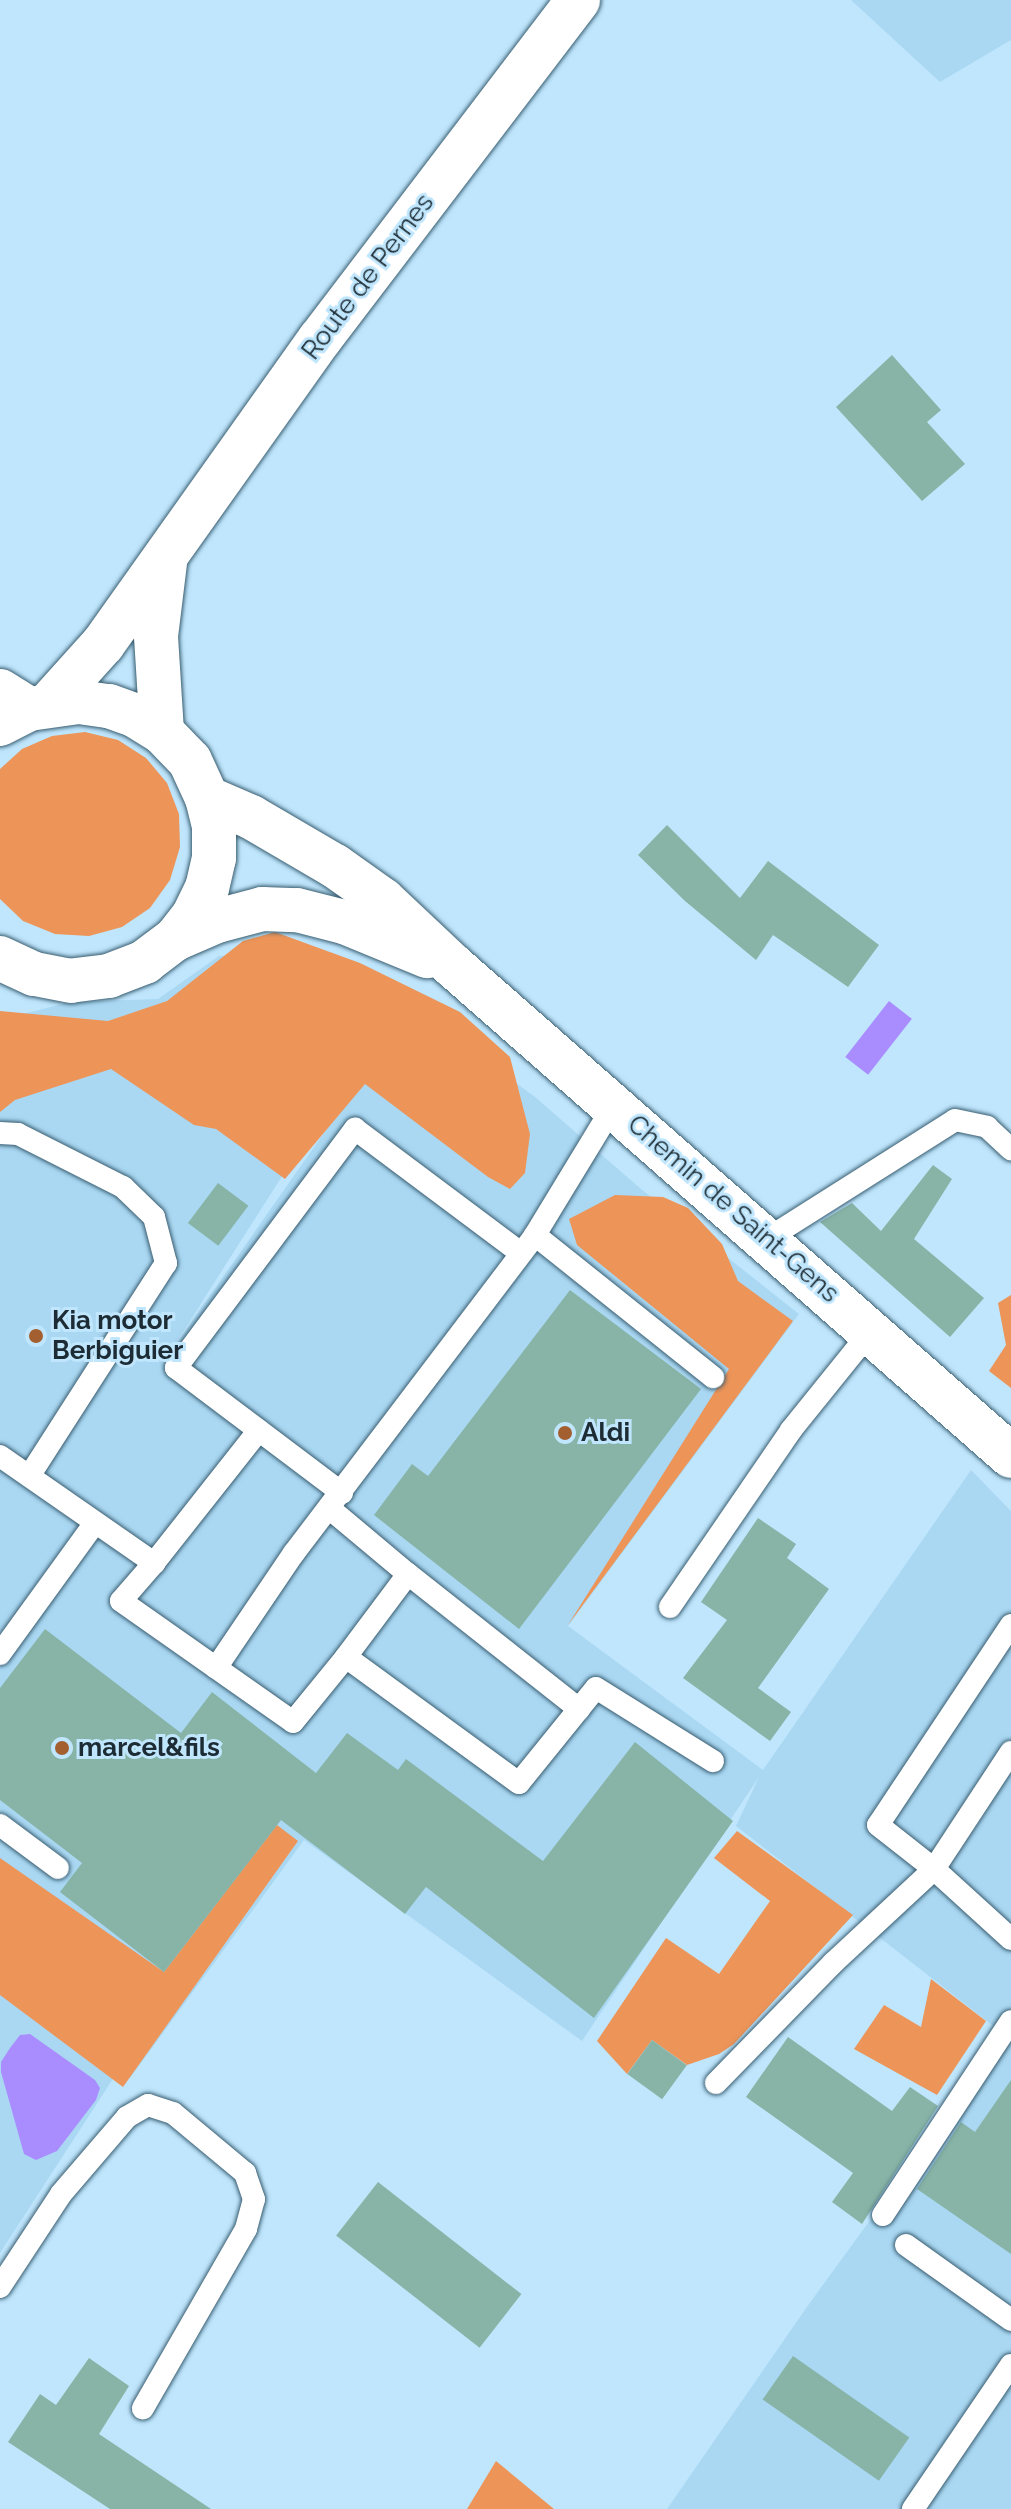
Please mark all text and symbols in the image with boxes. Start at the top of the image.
street label: Route de Pernes [296,188,440,366]
street label: Chemin de Saint-Gens [621,1109,845,1309]
place label: Kia motor Berbiguier [52,1305,183,1366]
marker: Kia motor Berbiguier [27,1327,45,1345]
place label: Aldi [581,1417,630,1449]
marker: Aldi [556,1424,574,1442]
place label: marcel&fils [78,1732,220,1764]
marker: marcel&fils [53,1739,71,1757]

